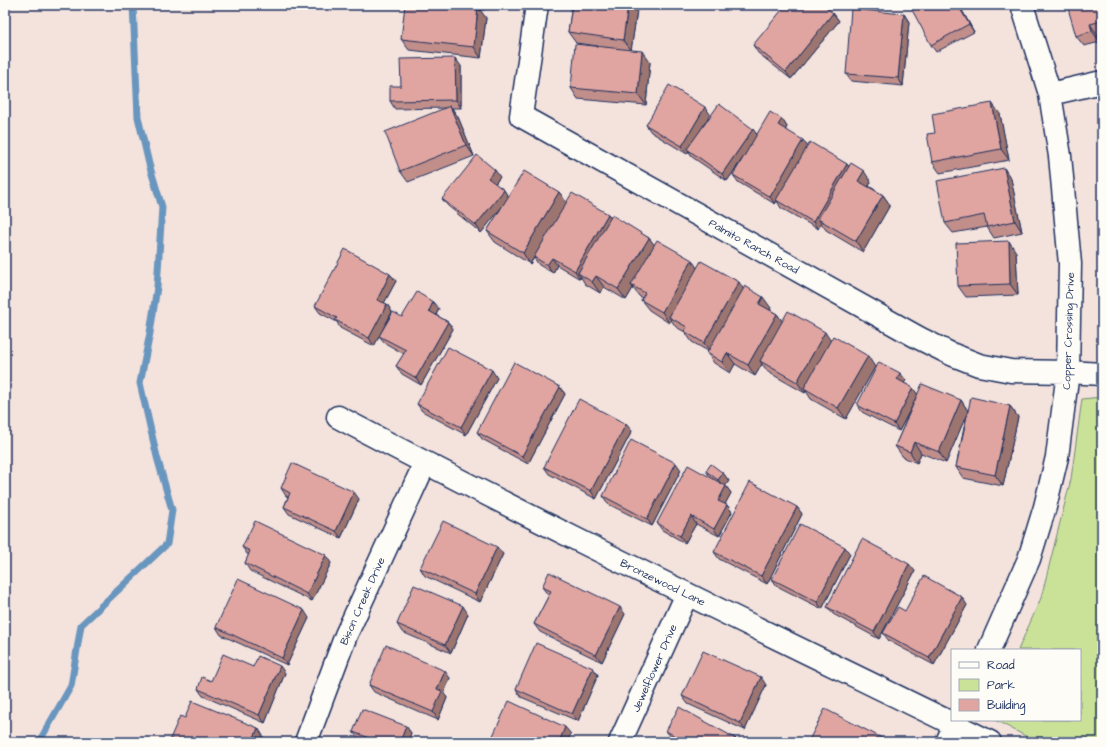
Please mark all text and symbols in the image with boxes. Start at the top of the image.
street label: Palmito Ranch Road [706,215,802,278]
street label: Copper Crossing Drive [1059,272,1079,390]
street label: Bison Creek Drive [336,555,389,647]
street label: Bronzewood Lane [618,555,708,610]
street label: Jewelflower Drive [628,622,681,714]
legend [951,649,1081,721]
text: Road [987,657,1015,674]
text: Park [987,677,1015,694]
text: Building [987,697,1025,715]

